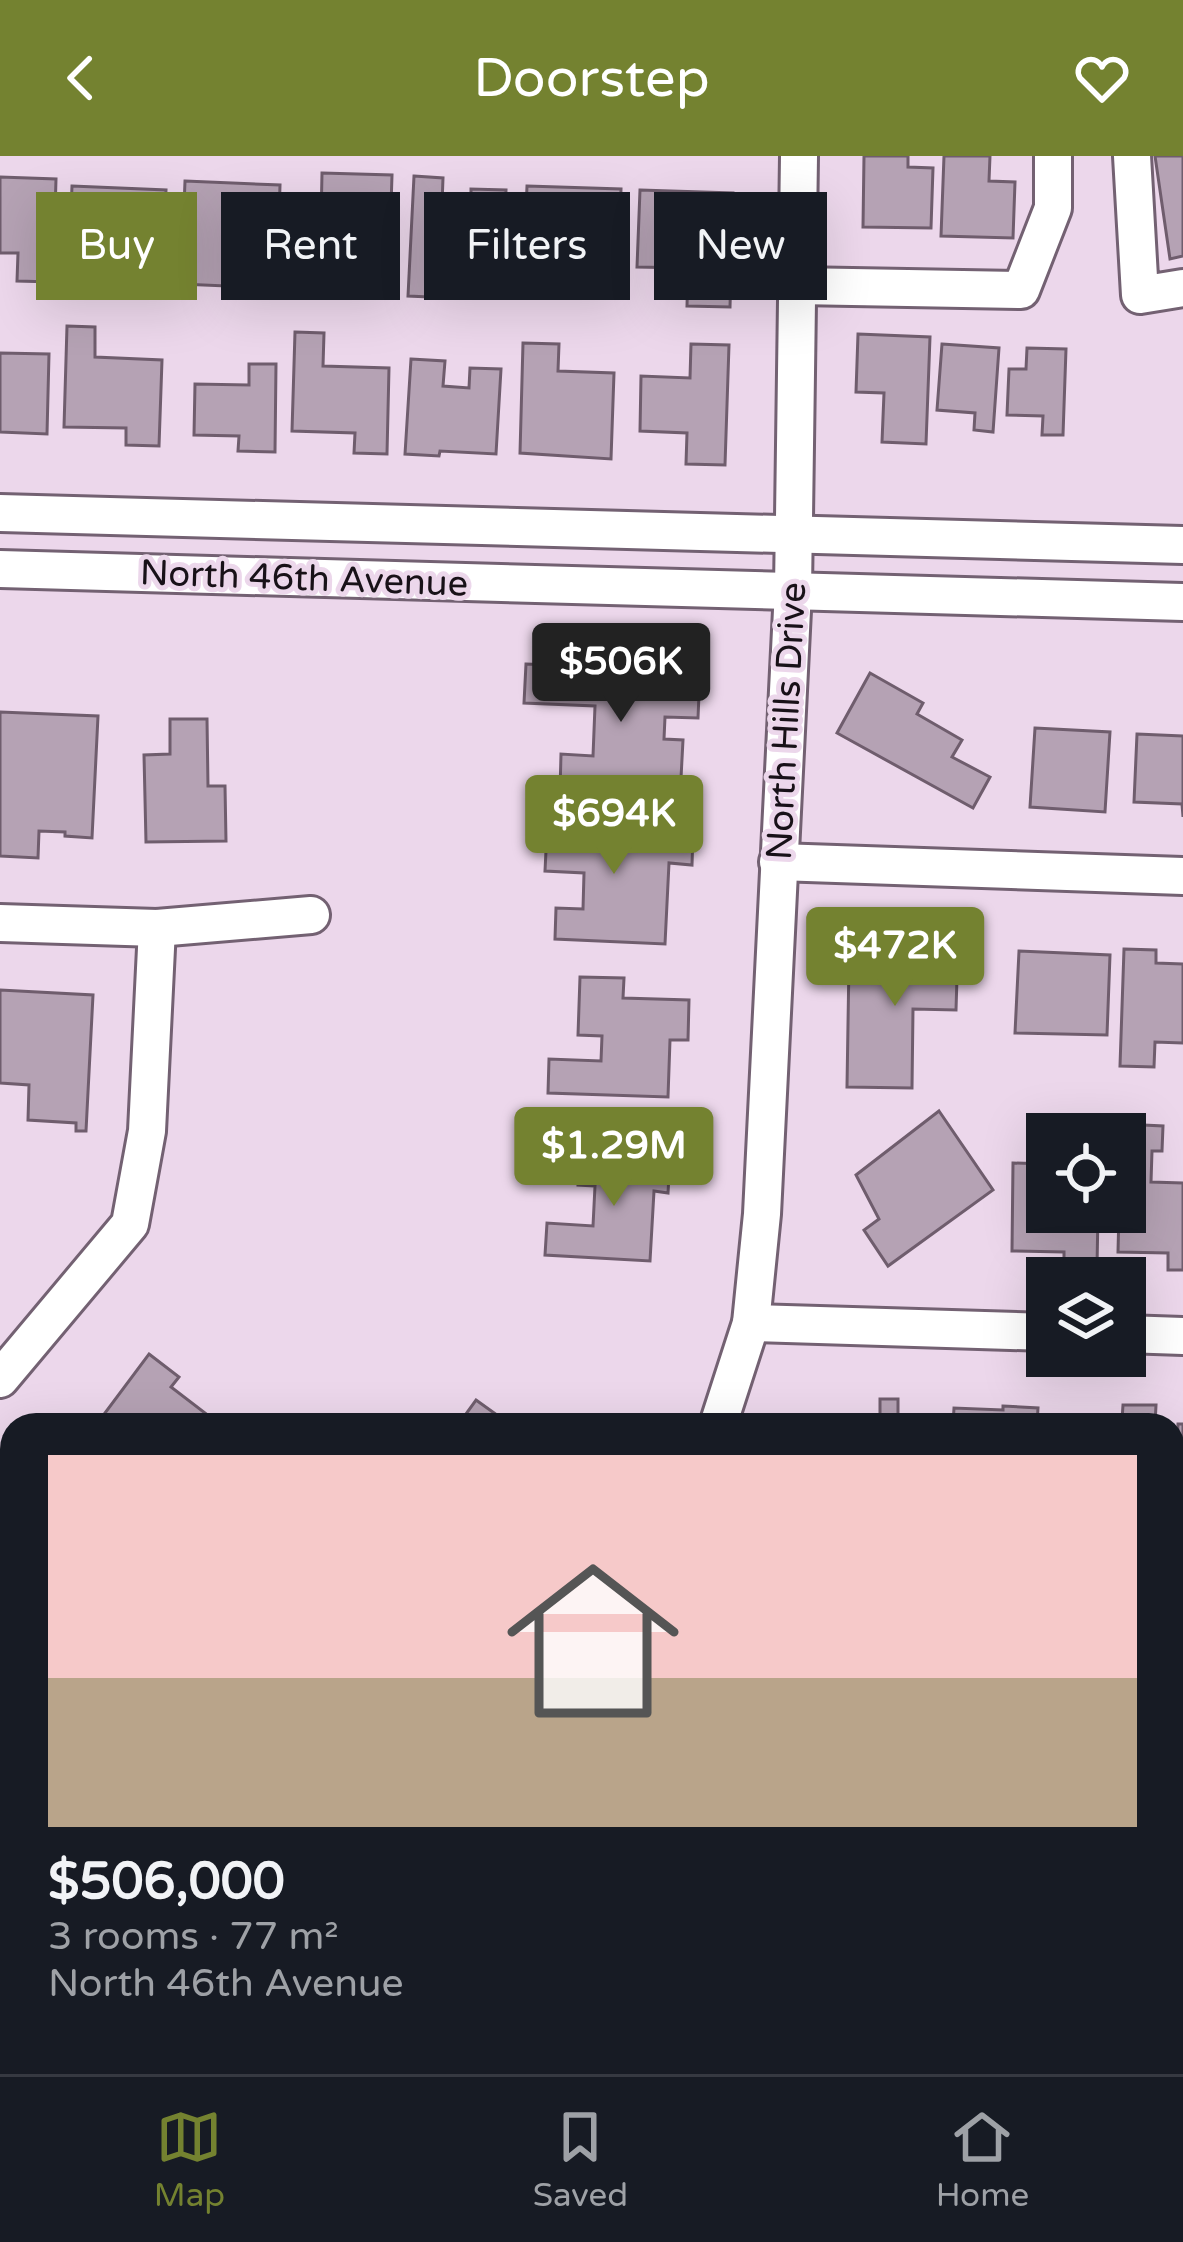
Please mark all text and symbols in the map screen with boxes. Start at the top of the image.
icon: back [48,45,114,111]
icon: heart [1069,45,1135,111]
text: Doorstep [473,46,710,111]
chip: Buy [36,192,197,300]
chip: Rent [221,192,400,300]
chip: Filters [424,192,630,300]
chip: New [654,192,827,300]
street label: North 46th Avenue [139,551,469,606]
street label: North Hills Drive [758,581,815,861]
pin: $506K [537,623,705,725]
text: $506K [559,638,683,685]
pin: $694K [530,775,698,877]
text: $694K [552,790,676,837]
pin: $472K [811,907,979,1009]
text: $472K [833,922,957,969]
pin: $1.29M [516,1107,712,1209]
map controls [1026,1113,1146,1377]
button: locate [1026,1113,1146,1233]
text: $1.29M [541,1122,687,1169]
button: layers [1026,1257,1146,1377]
icon: home [485,1533,701,1749]
text: $506,000 [48,1851,285,1913]
text: 3 rooms · 77 m² [48,1913,339,1960]
text: North 46th Avenue [48,1960,404,2007]
tab: Map [154,2104,225,2215]
tab: Saved [533,2104,628,2215]
tab: Home [936,2104,1029,2215]

